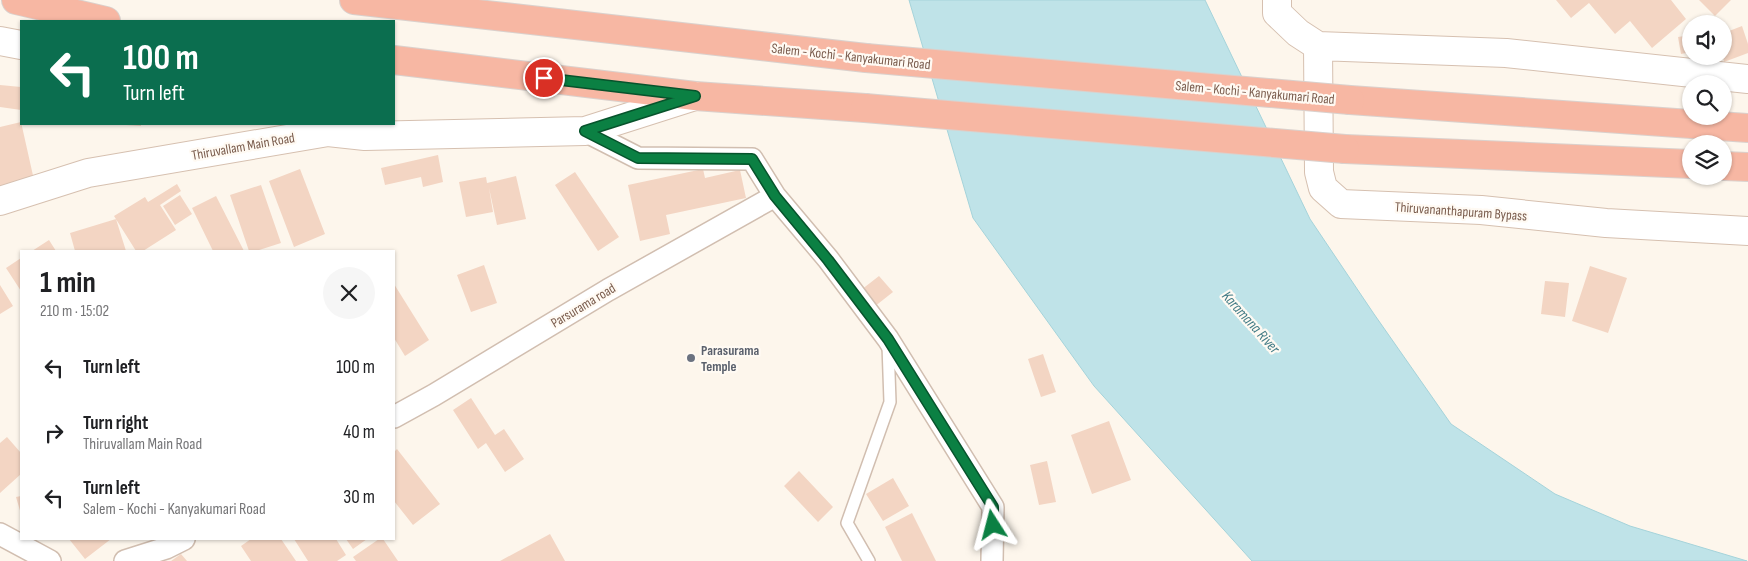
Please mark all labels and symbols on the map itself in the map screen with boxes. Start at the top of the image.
street label: Salem - Kochi - Kanyakumari Road [771,40,931,73]
pin [523,57,565,99]
street label: Salem - Kochi - Kanyakumari Road [1175,77,1335,108]
street label: Thiruvallam Main Road [190,129,296,164]
street label: Thiruvananthapuram Bypass [1394,198,1528,225]
street label: Parsurama road [548,279,619,331]
water label: Karamana River [1218,287,1284,358]
place label: Parasurama Temple [701,342,759,375]
marker: Parasurama Temple [685,352,697,364]
position arrow [966,498,1018,550]

